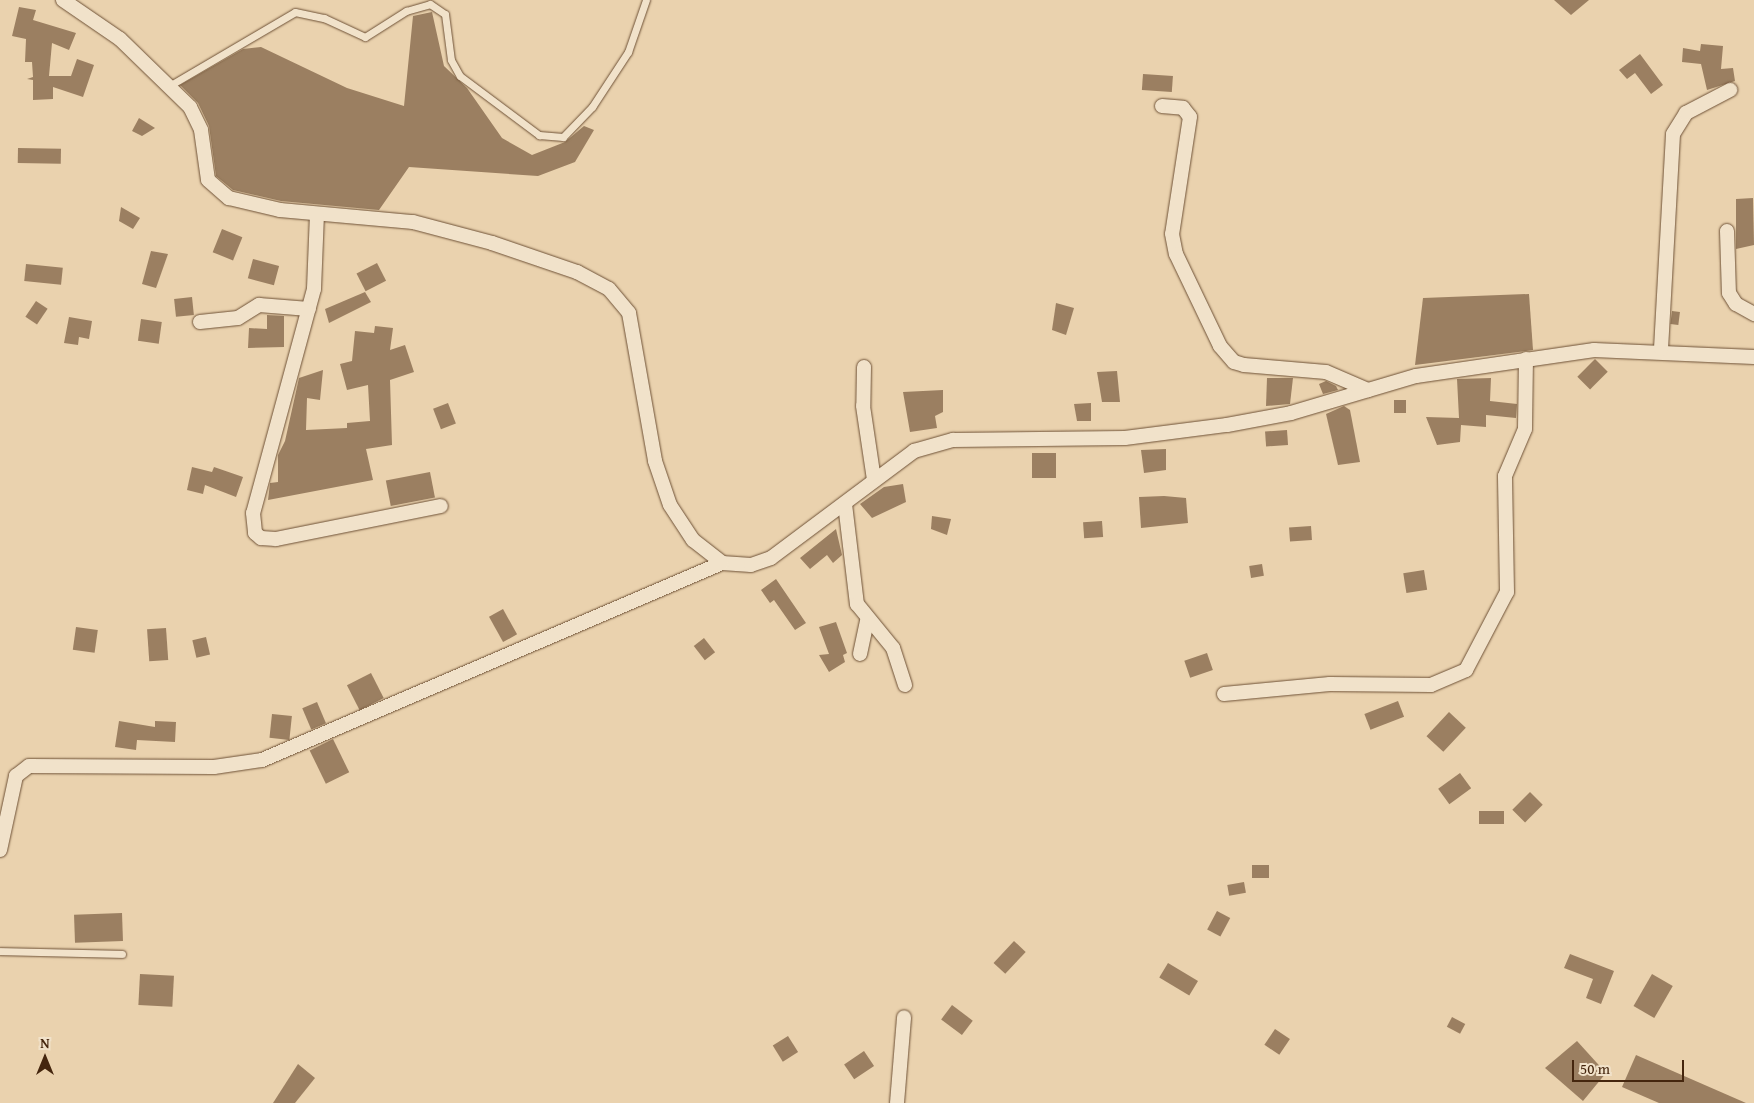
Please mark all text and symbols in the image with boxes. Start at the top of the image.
north arrow [20,1033,70,1083]
text: N [40,1033,50,1053]
scale bar [1574,1050,1686,1082]
text: 50 m [1580,1058,1610,1079]

